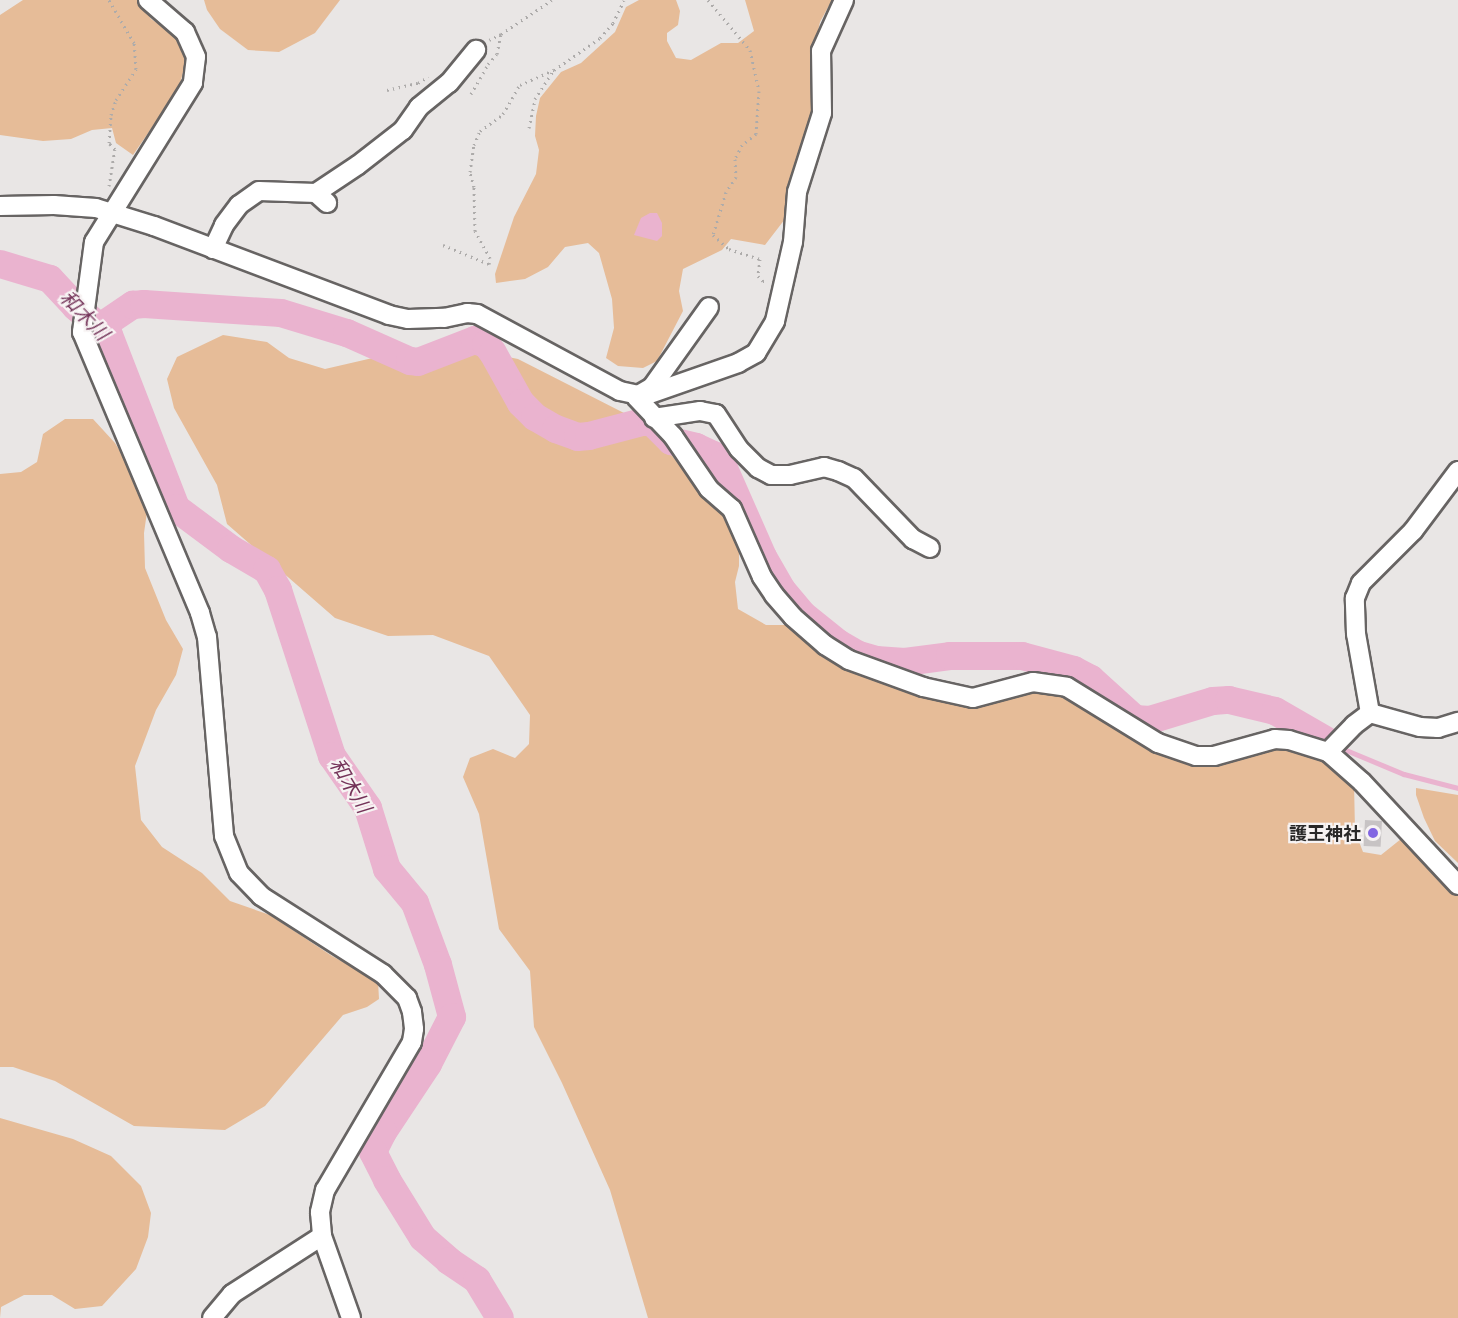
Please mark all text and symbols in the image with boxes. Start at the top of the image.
water label: 和木川 [56,285,114,345]
water label: 和木川 [325,753,377,817]
place label: 護王神社 [1289,822,1361,844]
marker: 護王神社 [1366,826,1380,840]

